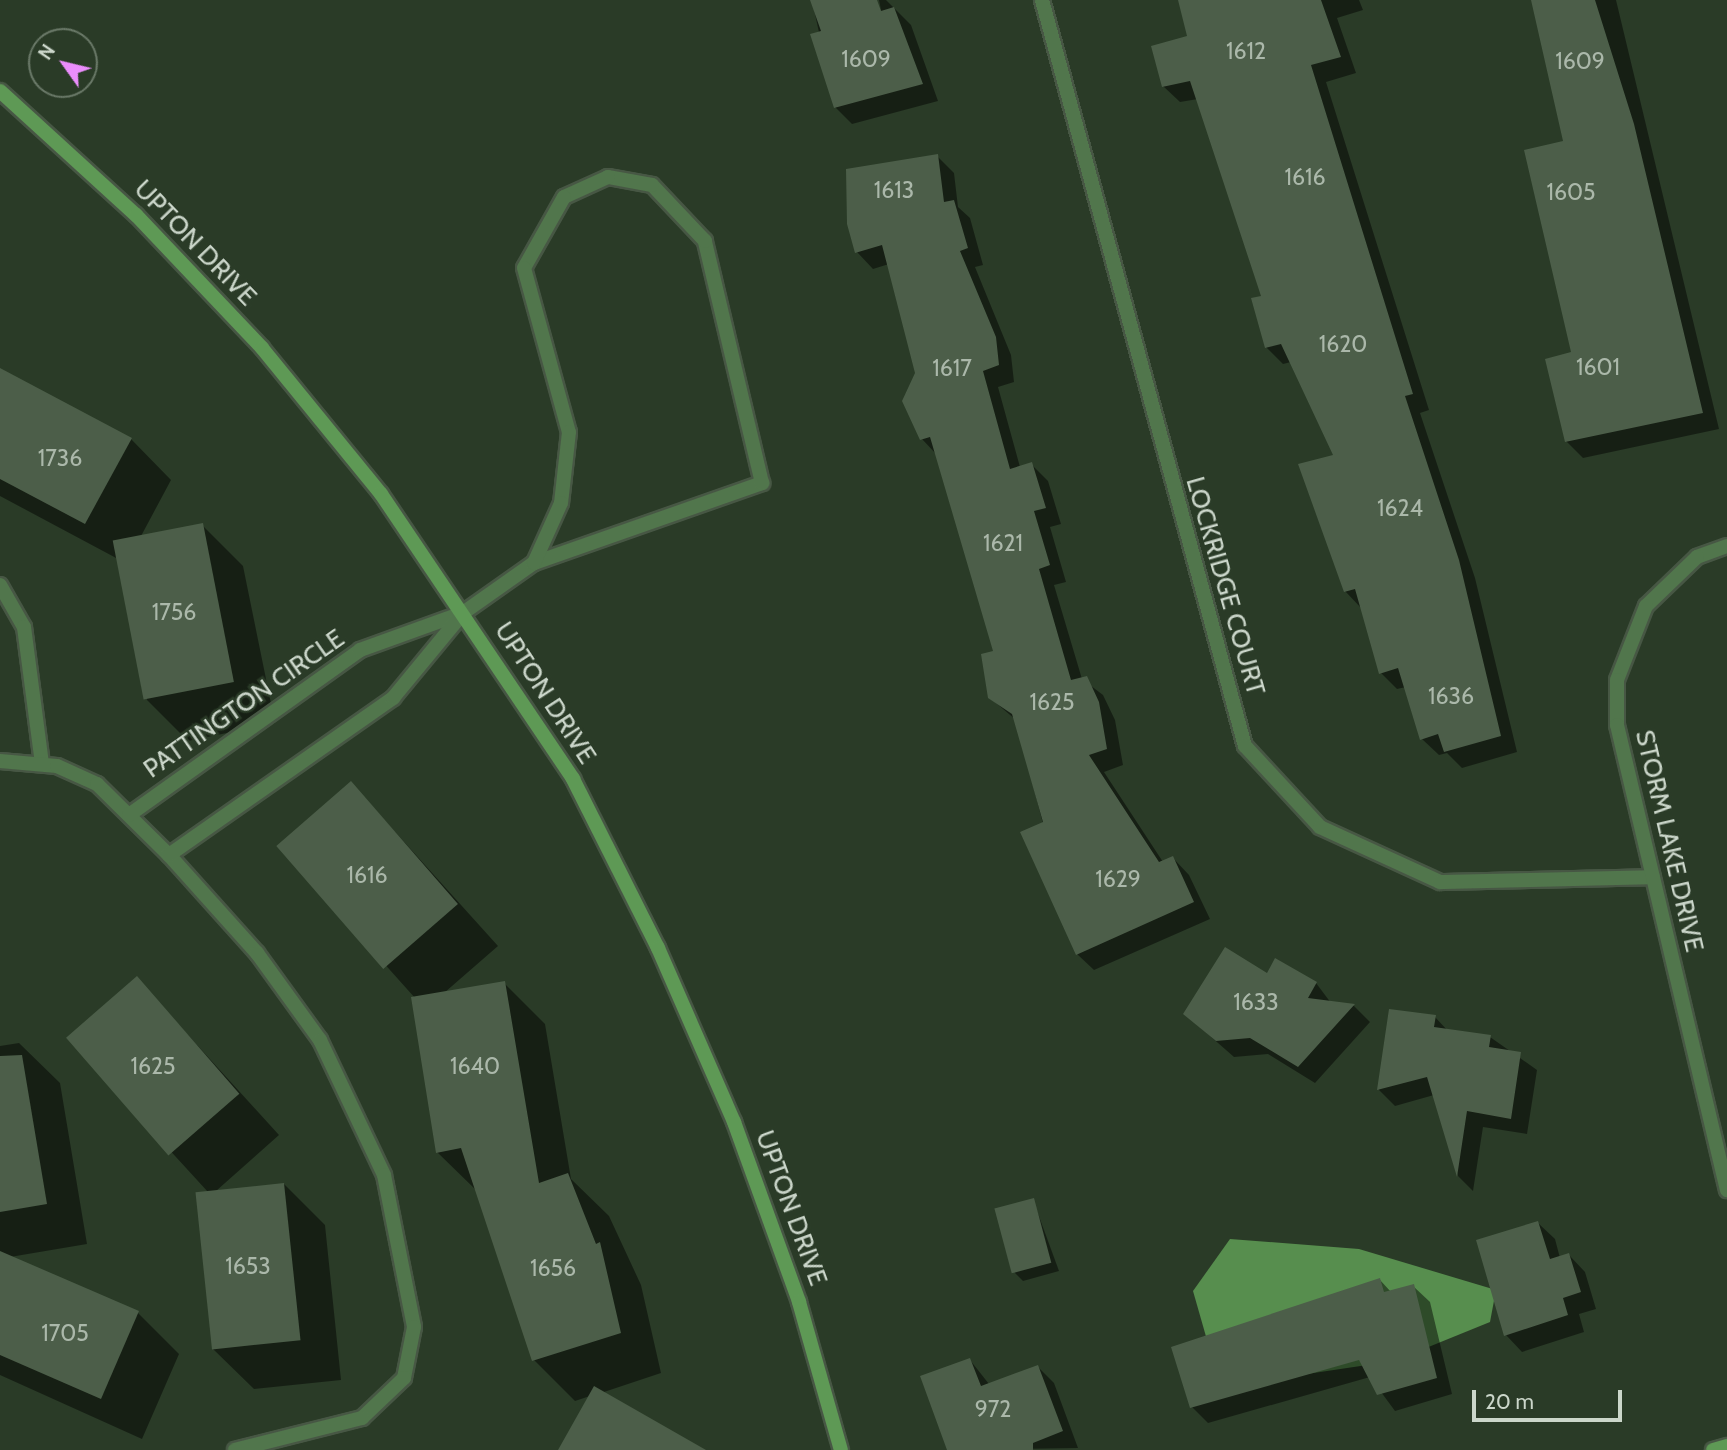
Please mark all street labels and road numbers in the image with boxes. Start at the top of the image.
street label: UPTON DRIVE [127,174,263,312]
street label: LOCKRIDGE COURT [1179,473,1271,699]
street label: UPTON DRIVE [488,616,602,770]
street label: PATTINGTON CIRCLE [138,623,350,785]
street label: STORM LAKE DRIVE [1628,727,1710,955]
street label: UPTON DRIVE [749,1126,833,1290]

